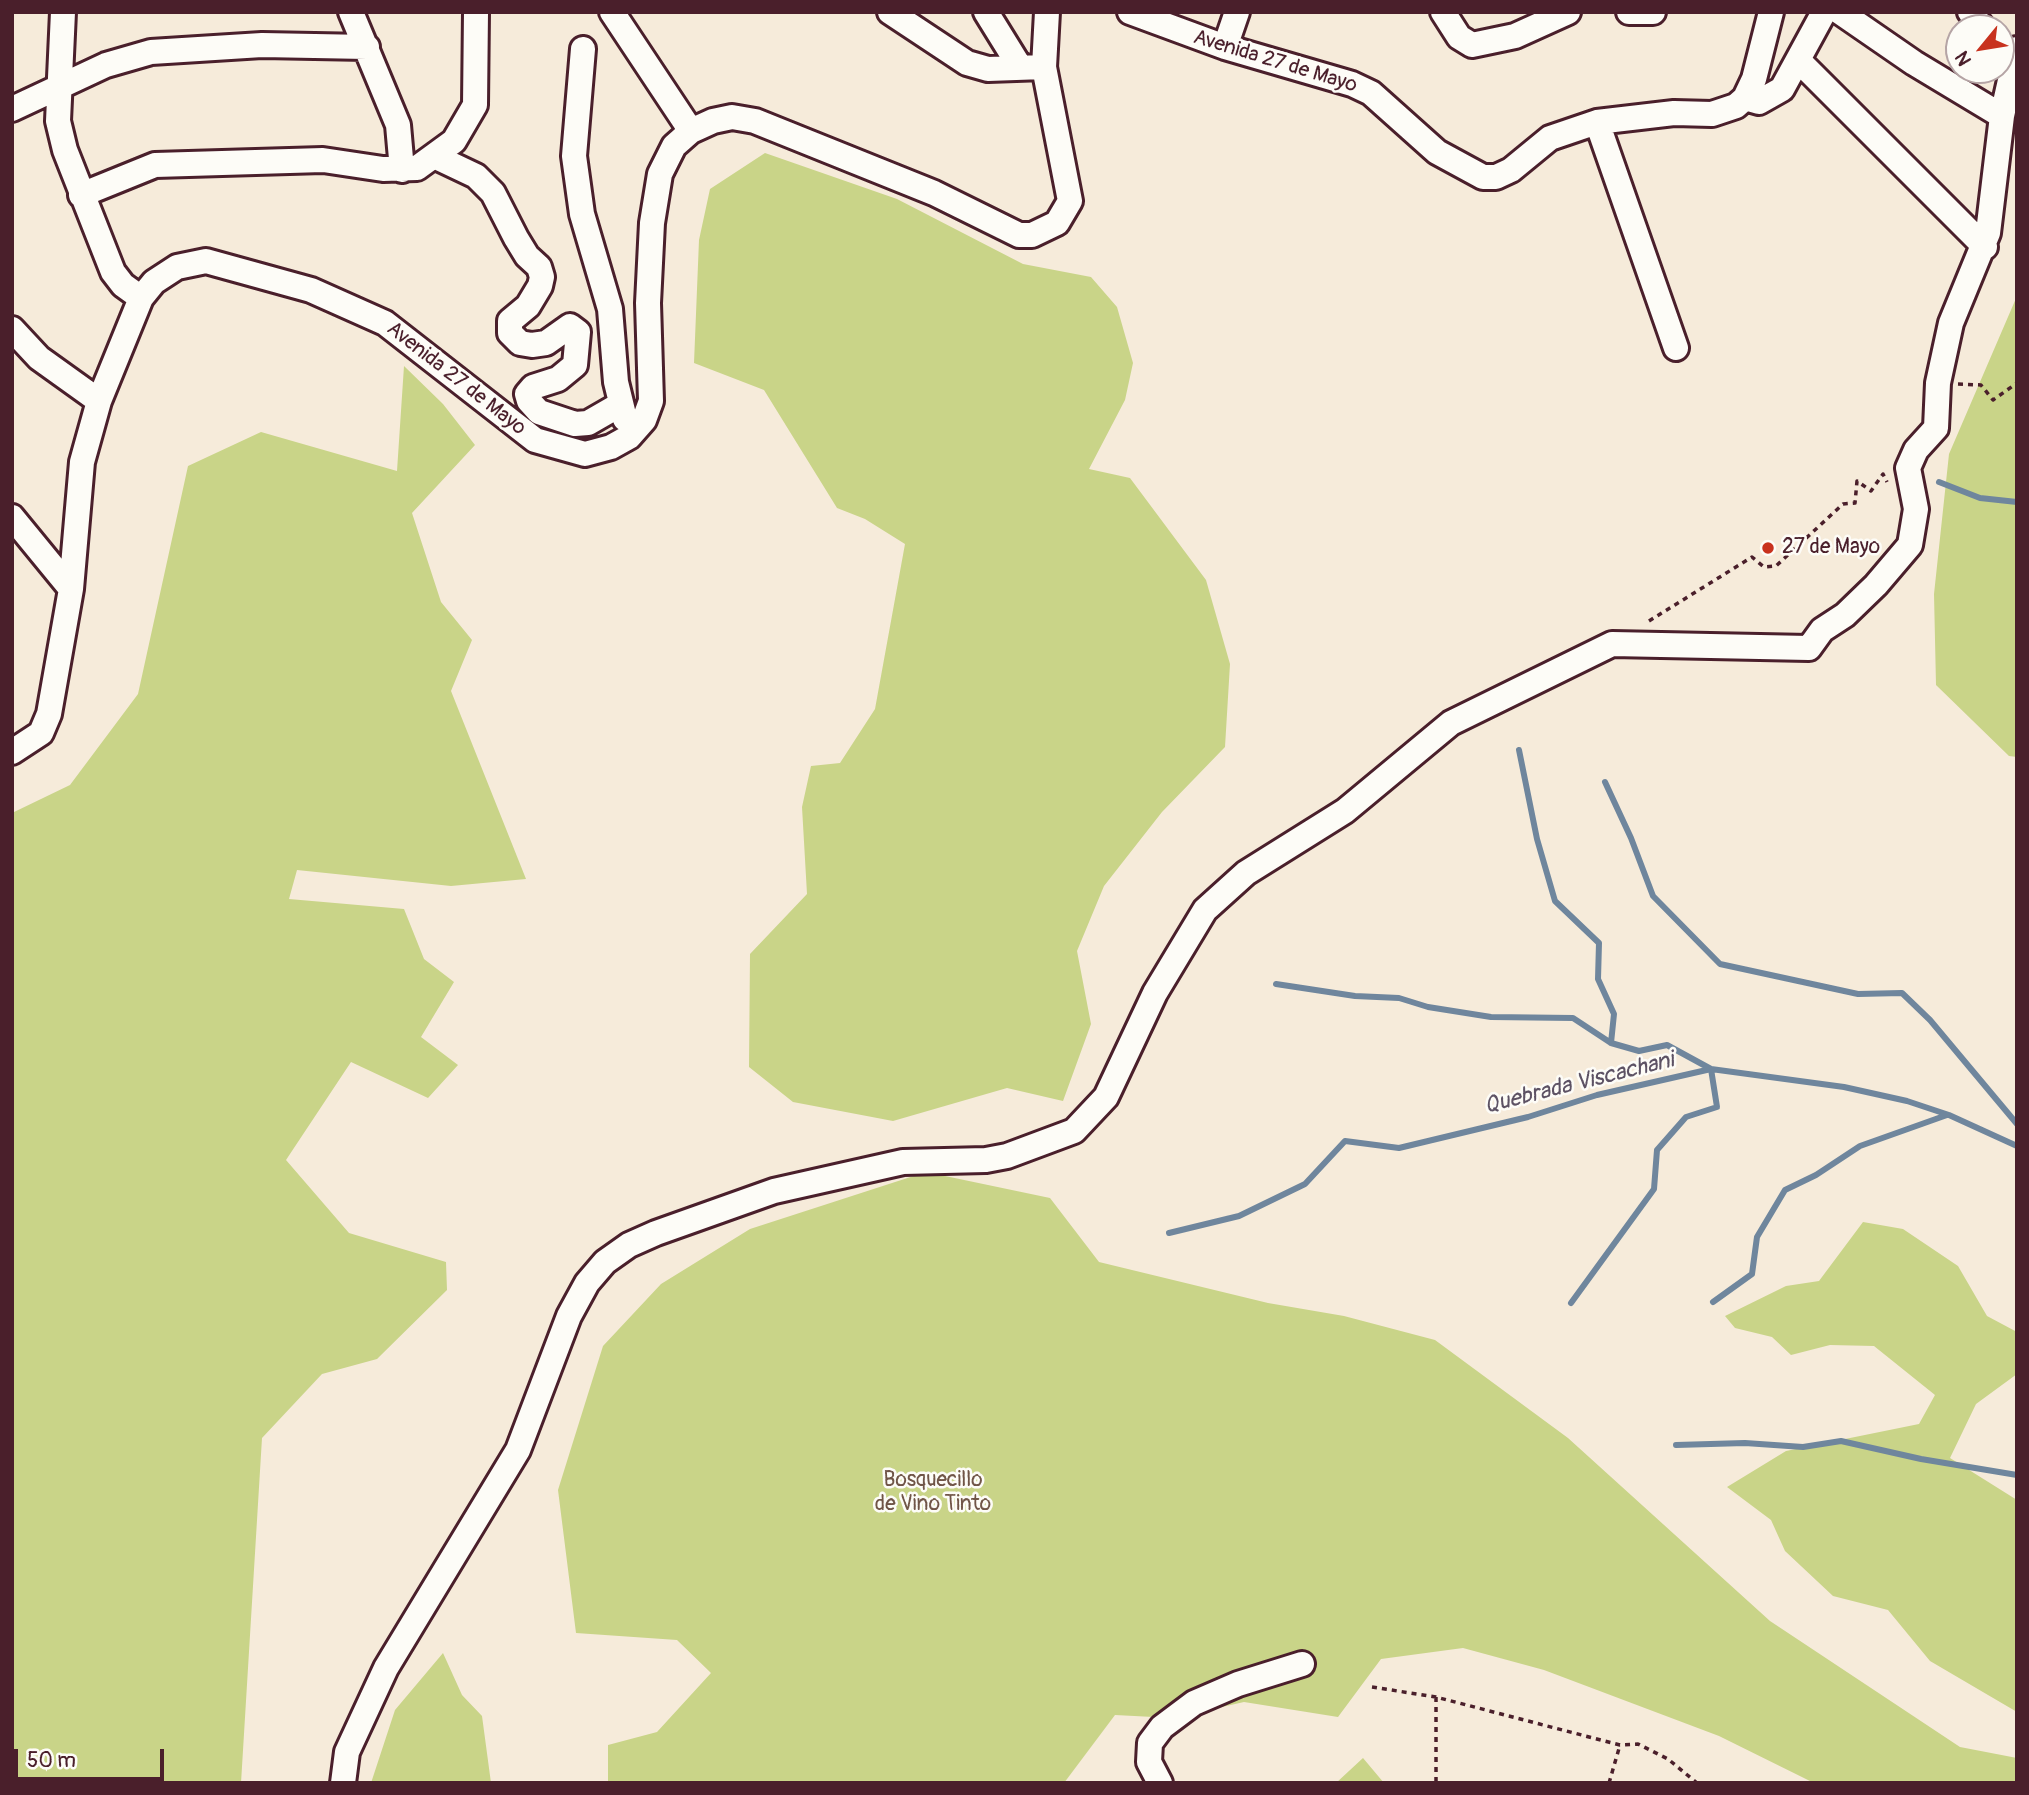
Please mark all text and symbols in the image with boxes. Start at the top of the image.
north arrow [1945,14,2015,84]
street label: Avenida 27 de Mayo [1190,25,1360,99]
text: N [1950,47,1977,70]
street label: Avenida 27 de Mayo [381,317,531,441]
place label: 27 de Mayo [1782,535,1880,561]
marker: 27 de Mayo [1760,540,1776,556]
water label: Quebrada Viscachani [1481,1047,1677,1121]
park label: Bosquecillo de Vino Tinto [875,1468,991,1518]
scale bar [18,1736,168,1780]
text: 50 m [27,1747,76,1774]

